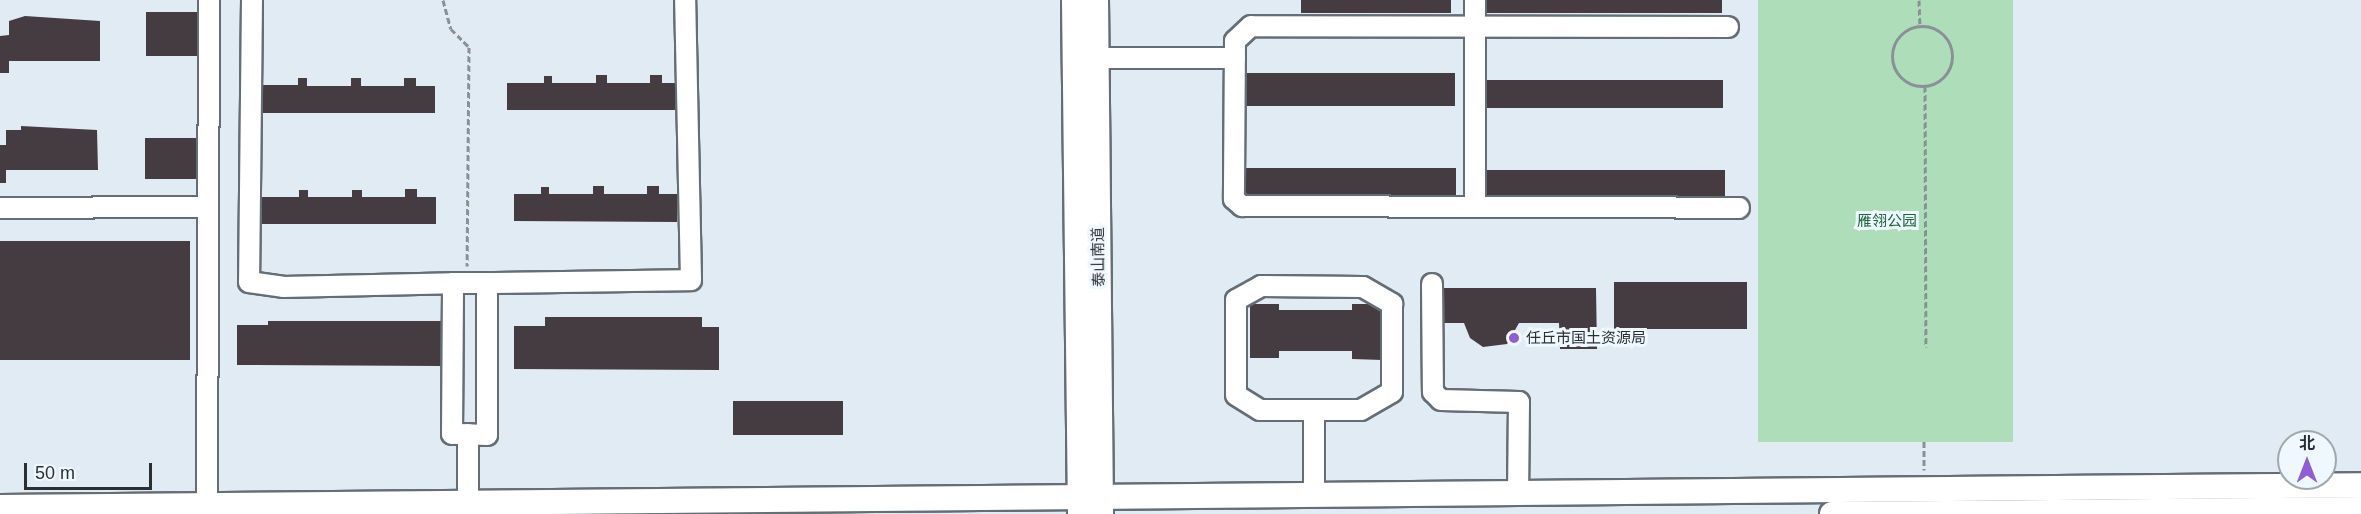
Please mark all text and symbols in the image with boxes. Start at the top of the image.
park label: 雁翎公园 [1857,212,1917,230]
street label: 泰山南道 [1088,227,1108,287]
place label: 任丘市国土资源局 [1526,329,1646,347]
marker: 任丘市国土资源局 [1507,331,1521,345]
north arrow [2277,430,2337,490]
text: 北 [2299,435,2315,452]
scale bar [27,451,154,489]
text: 50 m [35,463,75,483]

